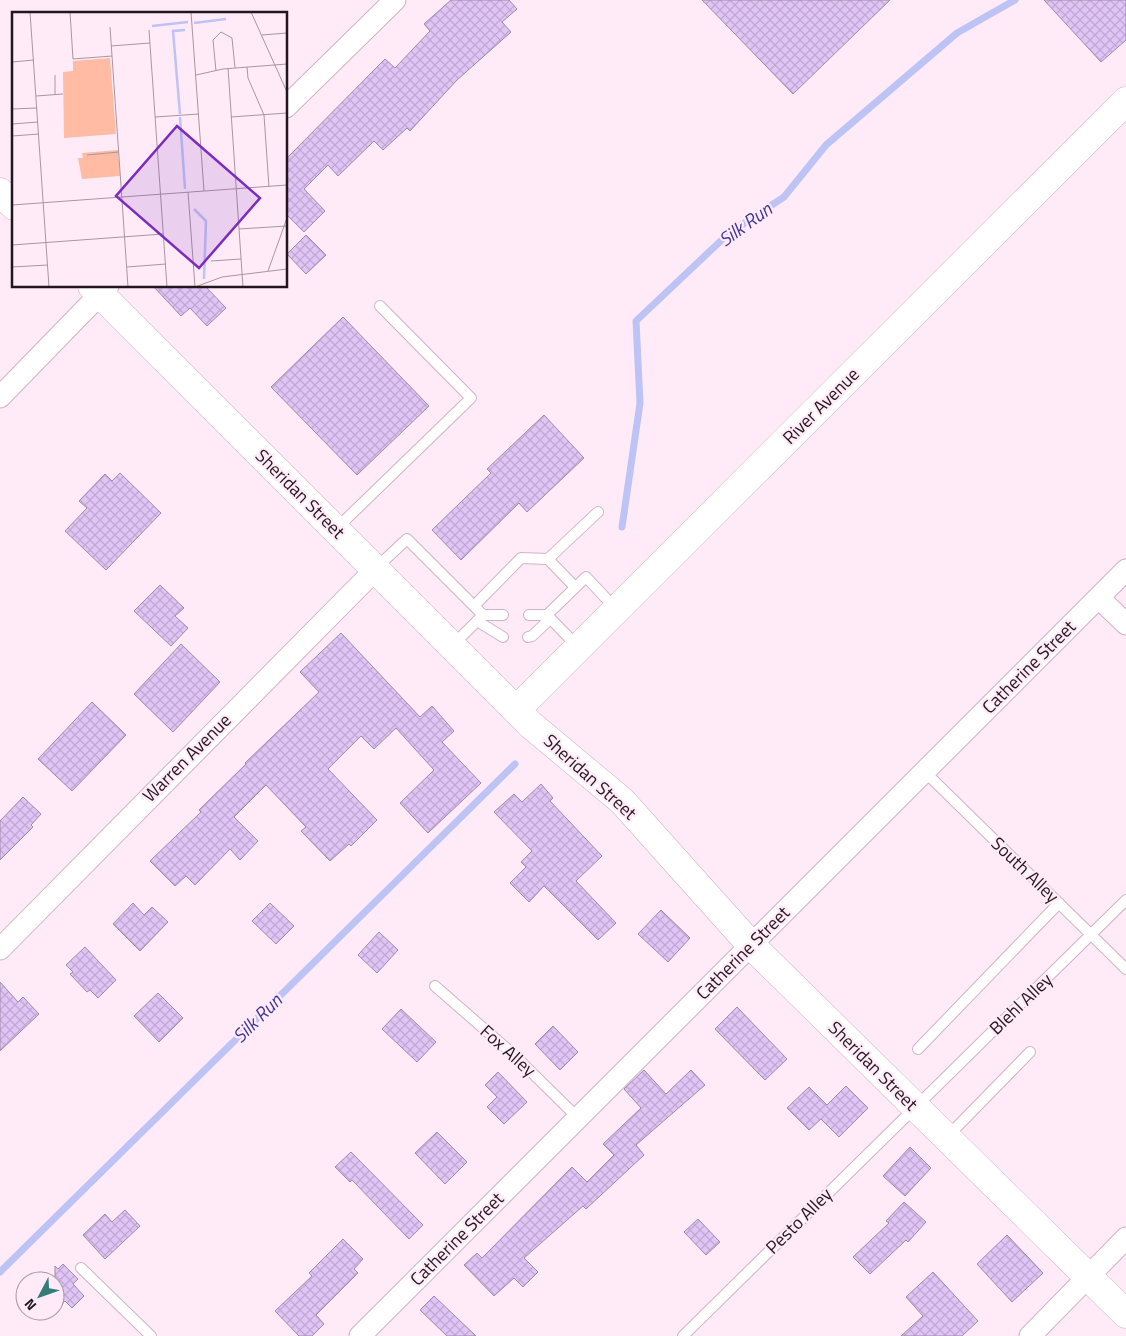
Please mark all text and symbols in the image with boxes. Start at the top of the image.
inset map [12,12,288,288]
water label: Silk Run [712,194,778,253]
street label: River Avenue [776,361,865,450]
street label: Sheridan Street [249,443,352,545]
street label: Catherine Street [976,613,1082,720]
street label: Warren Avenue [136,707,237,808]
street label: Sheridan Street [538,727,643,826]
street label: South Alley [985,830,1066,909]
street label: Catherine Street [690,899,796,1006]
street label: Blehl Alley [983,966,1059,1041]
water label: Silk Run [225,986,288,1049]
street label: Sheridan Street [822,1015,925,1117]
street label: Fox Alley [474,1018,543,1083]
street label: Pesto Alley [759,1181,838,1260]
street label: Catherine Street [404,1185,510,1292]
north arrow [15,1271,65,1321]
text: N [19,1294,41,1315]

